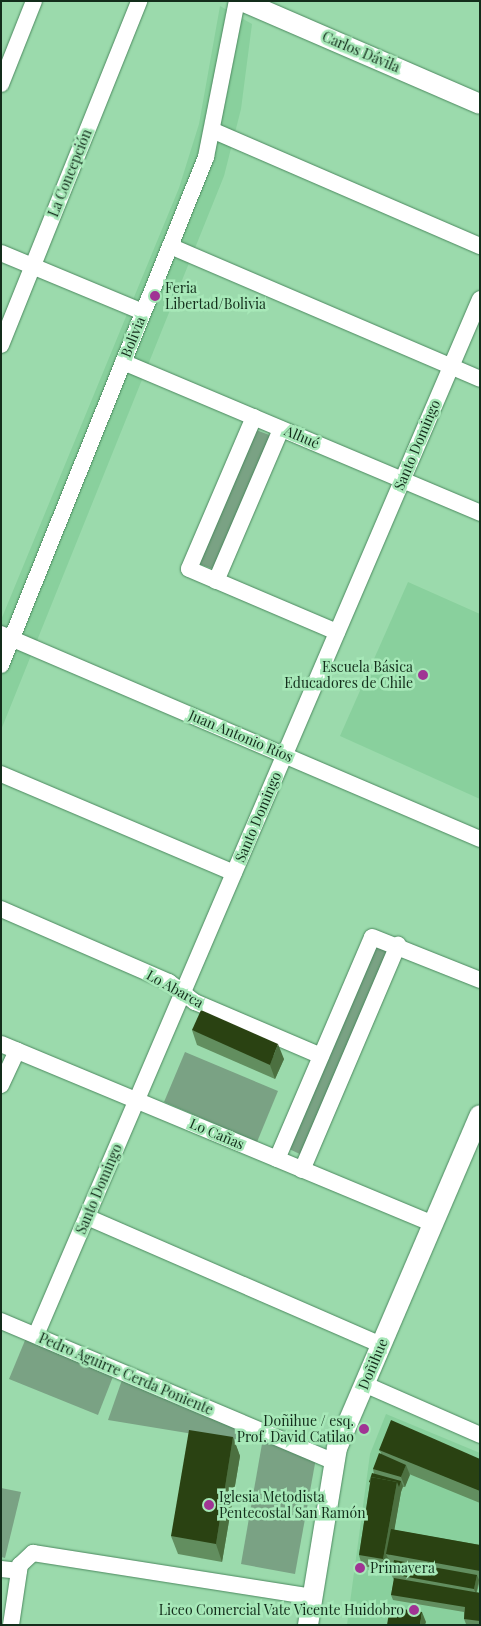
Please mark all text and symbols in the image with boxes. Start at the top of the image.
street label: Carlos Dávila [320,28,402,76]
street label: La Concepción [45,127,95,219]
place label: Feria Libertad/Bolivia [165,280,266,312]
marker: Feria Libertad/Bolivia [149,290,161,302]
street label: Bolivia [117,314,149,360]
street label: Santo Domingo [390,397,444,493]
street label: Alhué [282,422,322,452]
place label: Escuela Básica Educadores de Chile [284,659,413,692]
marker: Escuela Básica Educadores de Chile [417,669,429,681]
street label: Juan Antonio Ríos [186,706,296,766]
street label: Santo Domingo [231,769,285,865]
street label: Lo Abarca [143,966,207,1012]
street label: Lo Cañas [187,1115,247,1153]
street label: Santo Domingo [72,1141,126,1237]
street label: Pedro Aguirre Cerda Poniente [36,1329,216,1419]
street label: Doñihue [355,1336,391,1392]
place label: Doñihue / esq. Prof. David Catilao [237,1413,354,1445]
marker: Doñihue / esq. Prof. David Catilao [358,1423,370,1435]
place label: Iglesia Metodista Pentecostal San Ramón [219,1489,366,1521]
marker: Iglesia Metodista Pentecostal San Ramón [203,1499,215,1511]
place label: Primavera [370,1560,435,1576]
marker: Primavera [354,1562,366,1574]
place label: Liceo Comercial Vate Vicente Huidobro [158,1602,404,1618]
marker: Liceo Comercial Vate Vicente Huidobro [408,1604,420,1616]

